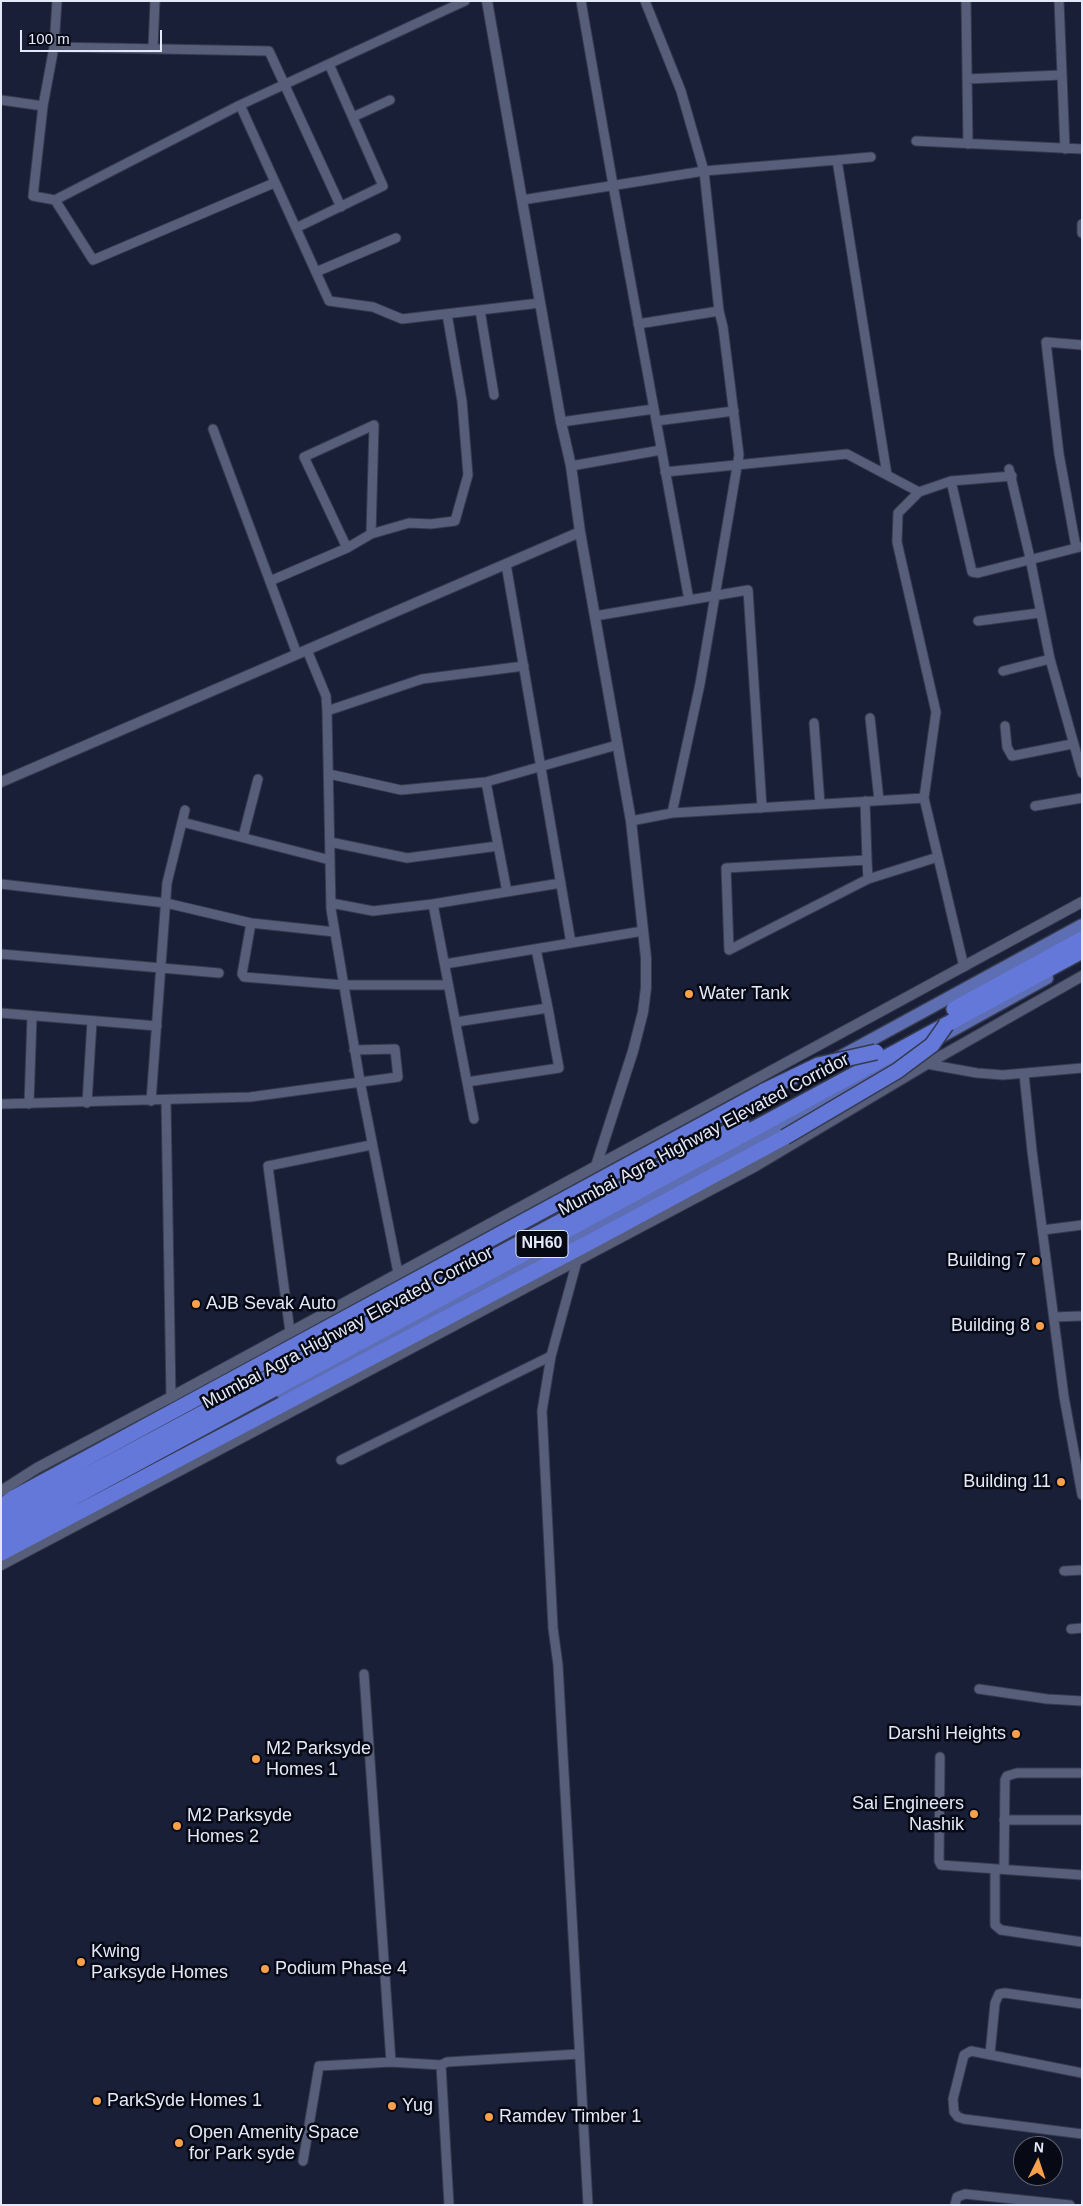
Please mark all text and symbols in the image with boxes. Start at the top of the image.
scale bar [22,20,165,52]
text: 100 m [28,30,70,47]
place label: Water Tank [699,983,789,1005]
marker: Water Tank [683,988,695,1000]
street label: Mumbai Agra Highway Elevated Corridor [555,1049,853,1221]
road number: NH60 [516,1230,568,1258]
street label: Mumbai Agra Highway Elevated Corridor [199,1242,497,1414]
place label: Building 7 [947,1250,1026,1272]
marker: Building 7 [1030,1255,1042,1267]
place label: AJB Sevak Auto [206,1293,336,1315]
marker: AJB Sevak Auto [190,1298,202,1310]
place label: Building 8 [951,1315,1030,1337]
marker: Building 8 [1034,1320,1046,1332]
place label: Building 11 [963,1471,1051,1493]
marker: Building 11 [1055,1476,1067,1488]
place label: Darshi Heights [888,1723,1006,1745]
marker: Darshi Heights [1010,1728,1022,1740]
place label: M2 Parksyde Homes 1 [266,1738,371,1780]
marker: M2 Parksyde Homes 1 [250,1753,262,1765]
place label: Sai Engineers Nashik [852,1793,964,1836]
place label: M2 Parksyde Homes 2 [187,1805,292,1848]
marker: Sai Engineers Nashik [968,1808,980,1820]
marker: M2 Parksyde Homes 2 [171,1820,183,1832]
place label: Kwing Parksyde Homes [91,1941,228,1984]
marker: Kwing Parksyde Homes [75,1956,87,1968]
place label: Podium Phase 4 [275,1958,407,1980]
marker: Podium Phase 4 [259,1963,271,1975]
place label: ParkSyde Homes 1 [107,2090,262,2112]
marker: ParkSyde Homes 1 [91,2095,103,2107]
place label: Yug [402,2095,433,2117]
marker: Yug [386,2100,398,2112]
place label: Ramdev Timber 1 [499,2106,641,2128]
marker: Ramdev Timber 1 [483,2111,495,2123]
place label: Open Amenity Space for Park syde [189,2122,359,2164]
north arrow [1013,2136,1063,2186]
marker: Open Amenity Space for Park syde [173,2137,185,2149]
text: N [1033,2139,1045,2155]

